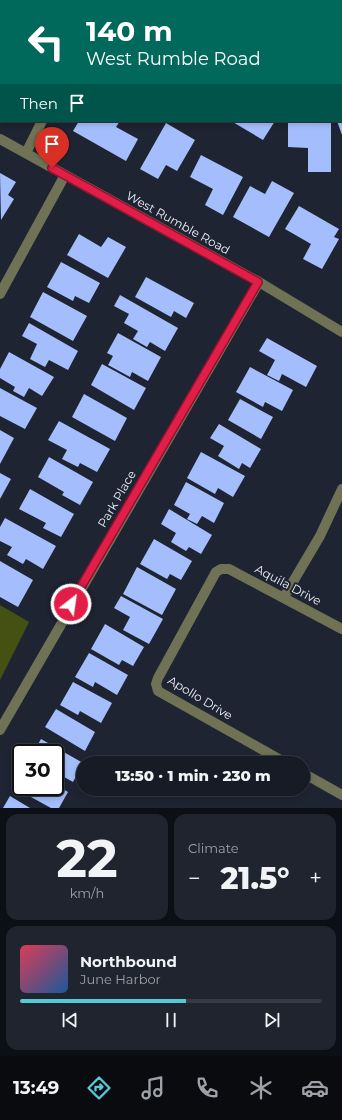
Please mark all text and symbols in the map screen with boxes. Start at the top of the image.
text: 140 m [86,14,173,48]
icon: left [20,16,72,68]
text: West Rumble Road [86,48,261,70]
icon: arrive [66,92,88,114]
text: Then [20,94,58,113]
pin [35,127,69,168]
icon: arrive [41,133,63,155]
street label: West Rumble Road [124,188,233,257]
street label: Park Place [94,468,139,530]
street label: Aquila Drive [253,561,324,608]
position arrow [50,583,92,625]
street label: Apollo Drive [165,672,235,723]
speed limit sign: 30 [12,744,64,796]
text: 13:50 · 1 min · 230 m [115,766,271,785]
text: 22 [56,827,118,890]
text: Climate [188,840,239,856]
text: 21.5° [220,860,290,897]
text: − [188,865,201,892]
text: + [309,865,322,892]
text: km/h [70,885,104,901]
text: Northbound [80,952,177,971]
text: June Harbor [80,971,161,987]
icon: previous [59,1009,81,1031]
icon: pause [160,1009,182,1031]
icon: next [261,1009,283,1031]
icon: directions [85,1074,113,1102]
icon: music [139,1074,167,1102]
icon: phone [193,1074,221,1102]
icon: climate [247,1074,275,1102]
icon: car [301,1074,329,1102]
text: 13:49 [13,1077,59,1099]

